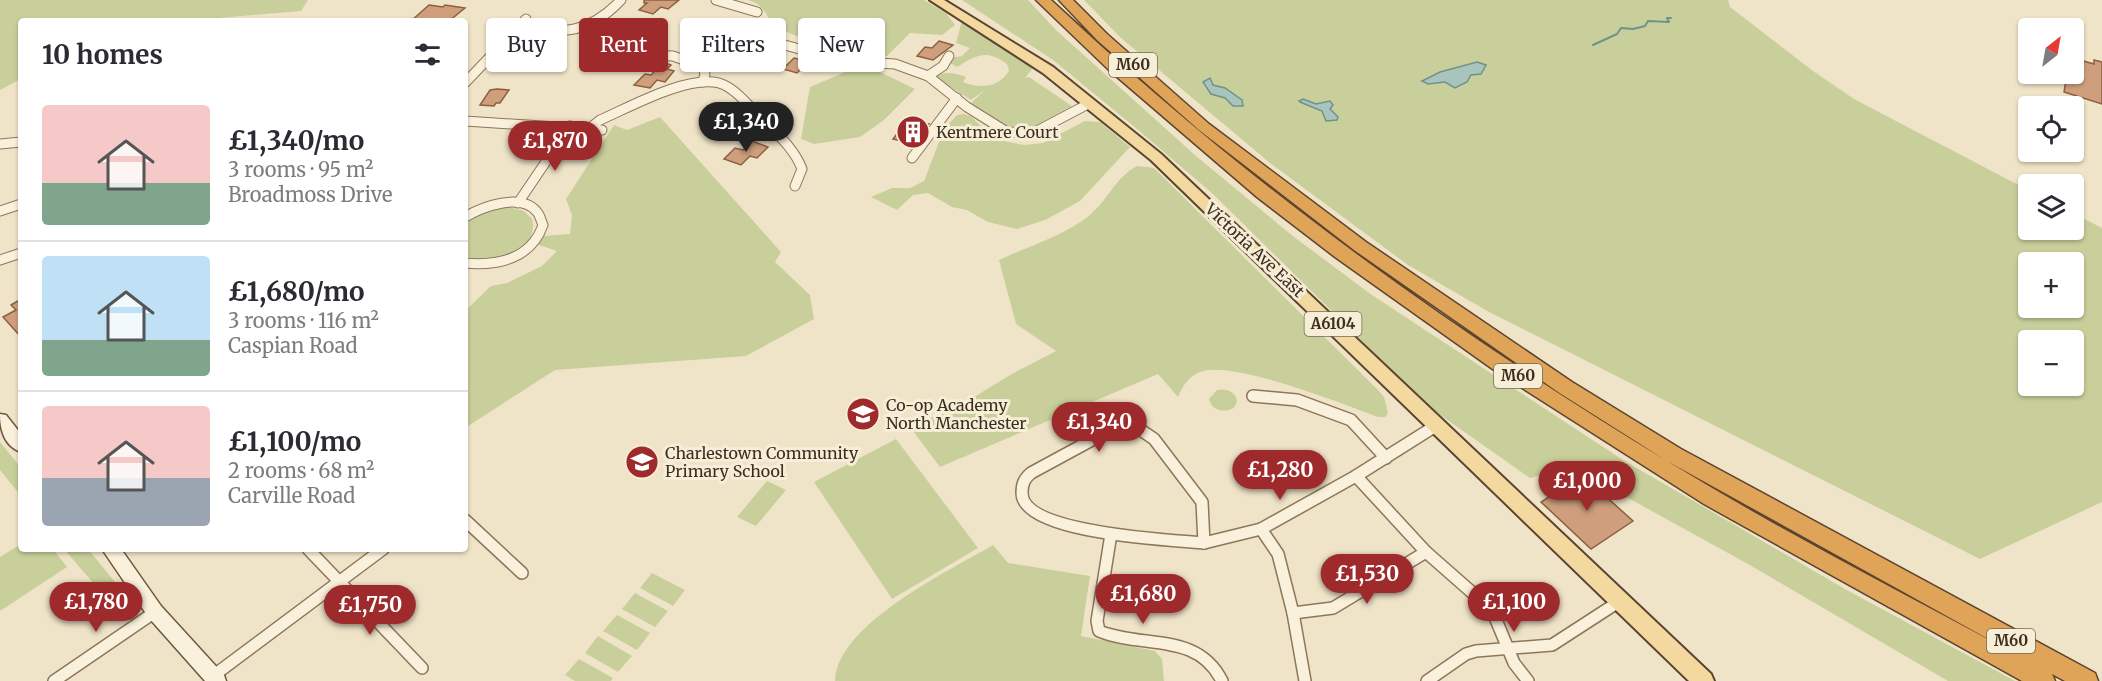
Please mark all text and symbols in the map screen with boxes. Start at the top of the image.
chip: Buy [486,18,567,72]
chip: Rent [579,18,668,72]
chip: Filters [680,18,786,72]
chip: New [798,18,885,72]
north arrow [2018,18,2084,84]
map controls [2018,18,2084,396]
text: 10 homes [42,38,163,71]
icon: filters [411,38,444,71]
road number: M60 [1109,53,1157,77]
button: locate [2018,96,2084,162]
pin: £1,340 [697,102,795,153]
text: £1,340 [713,109,779,134]
building icon: Kentmere Court [895,114,931,150]
pin: £1,870 [506,121,604,172]
place label: Kentmere Court [936,122,1059,142]
text: £1,340/mo [228,124,364,157]
text: £1,870 [522,128,588,153]
icon: home [90,129,162,201]
text: 3 rooms · 95 m² [228,157,373,182]
button: layers [2018,174,2084,240]
text: Broadmoss Drive [228,182,392,207]
street label: Victoria Ave East [1200,198,1309,302]
button: + [2018,252,2084,318]
text: £1,680/mo [228,275,365,308]
icon: home [90,280,162,352]
text: 3 rooms · 116 m² [228,308,379,333]
road number: A6104 [1304,312,1362,336]
button: − [2018,330,2084,396]
text: Caspian Road [228,333,358,358]
road number: M60 [1494,364,1542,388]
place label: Co-op Academy North Manchester [886,395,1026,433]
school or university icon: Co-op Academy North Manchester [845,396,881,432]
pin: £1,340 [1050,402,1148,453]
text: £1,340 [1066,409,1132,434]
text: £1,100/mo [228,425,361,458]
icon: home [90,430,162,502]
place label: Charlestown Community Primary School [665,443,859,481]
school or university icon: Charlestown Community Primary School [624,444,660,480]
pin: £1,280 [1231,450,1329,501]
text: £1,280 [1246,457,1314,482]
text: 2 rooms · 68 m² [228,458,375,483]
pin: £1,000 [1538,461,1636,512]
text: £1,000 [1553,468,1621,493]
text: Carville Road [228,483,355,508]
pin: £1,530 [1318,554,1416,605]
text: £1,530 [1335,561,1399,586]
pin: £1,680 [1094,574,1192,625]
text: £1,680 [1110,581,1176,606]
pin: £1,780 [47,582,145,633]
pin: £1,100 [1465,582,1563,633]
pin: £1,750 [321,585,419,636]
text: £1,780 [63,589,129,614]
text: £1,100 [1482,589,1546,614]
text: £1,750 [338,592,402,617]
road number: M60 [1987,629,2035,653]

